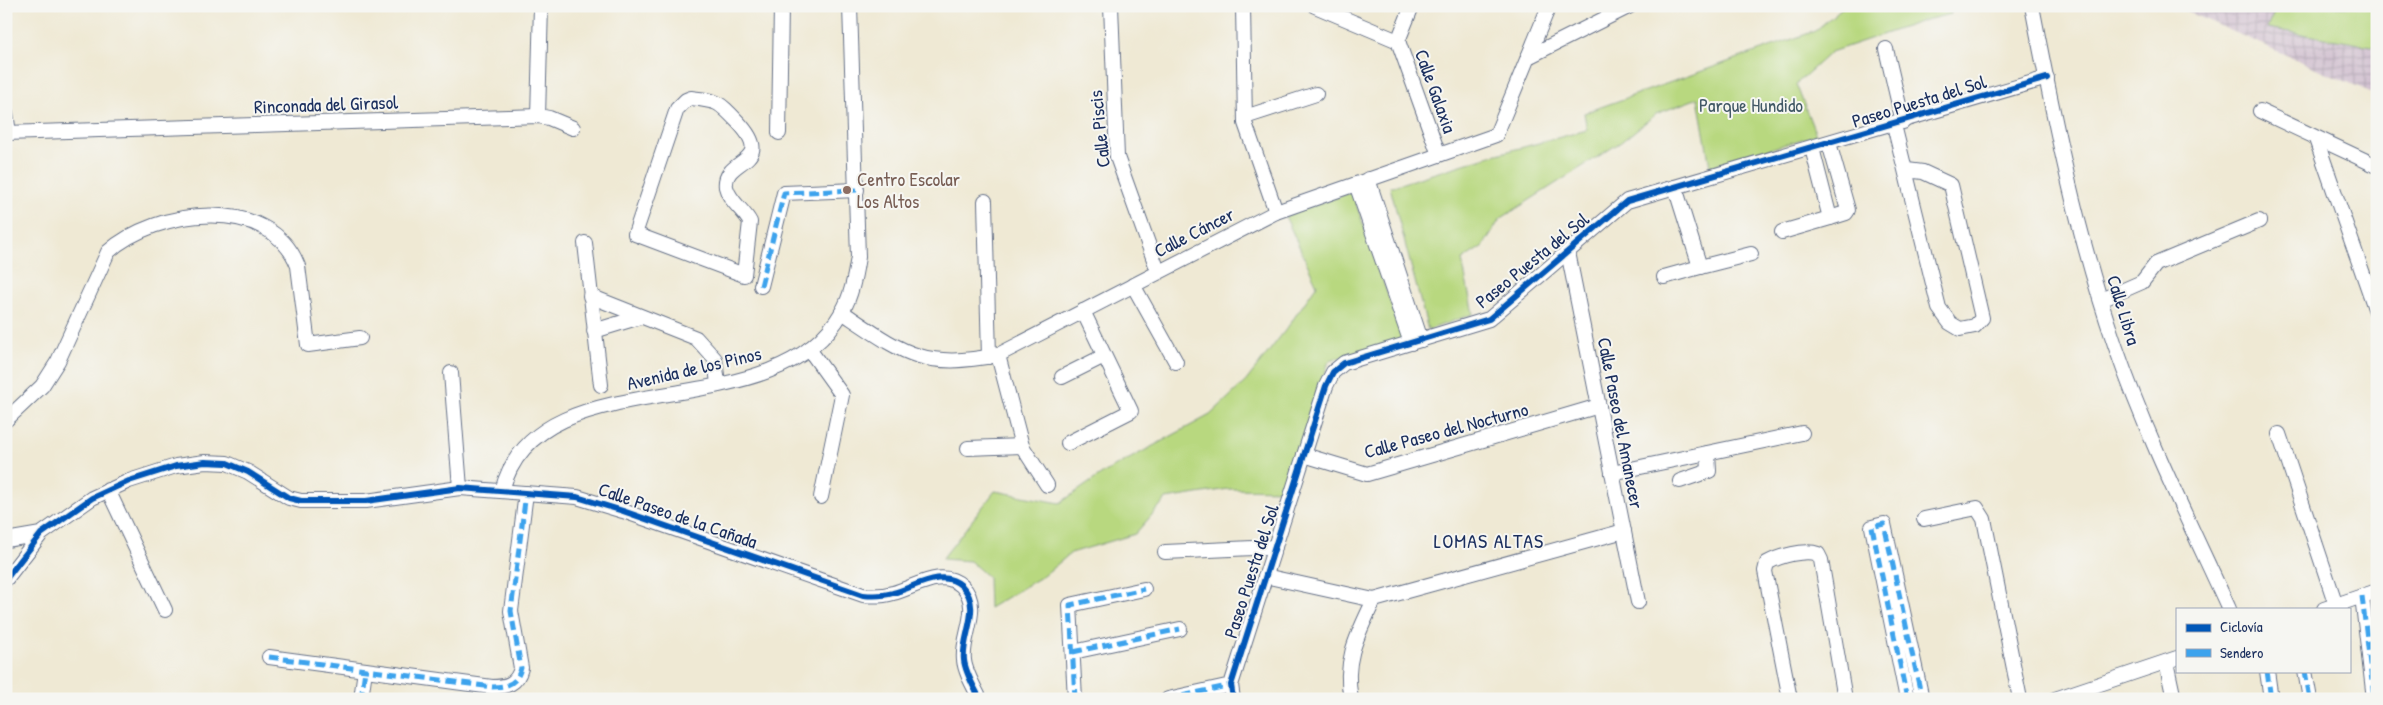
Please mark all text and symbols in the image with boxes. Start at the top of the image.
street label: Calle Galaxia [1409,46,1463,137]
street label: Paseo Puesta del Sol [1849,68,1990,134]
street label: Rinconada del Girasol [253,88,400,120]
street label: Calle Piscis [1082,89,1116,169]
park label: Parque Hundido [1699,92,1803,118]
place label: Centro Escolar Los Altos [857,166,961,214]
marker: Centro Escolar Los Altos [841,184,853,196]
street label: Calle Cáncer [1149,200,1239,263]
street label: Paseo Puesta del Sol [1470,205,1595,314]
street label: Calle Libra [2101,272,2147,349]
street label: Calle Paseo del Amanecer [1592,335,1650,512]
street label: Avenida de los Pinos [624,340,764,396]
street label: Calle Paseo del Nocturno [1361,396,1531,464]
street label: Calle Paseo de la Cañada [595,476,761,555]
street label: Paseo Puesta del Sol [1217,500,1285,641]
district label: LOMAS ALTAS [1434,527,1544,554]
legend [2176,608,2350,672]
text: Ciclovía [2220,616,2263,637]
text: Sendero [2220,642,2263,663]

